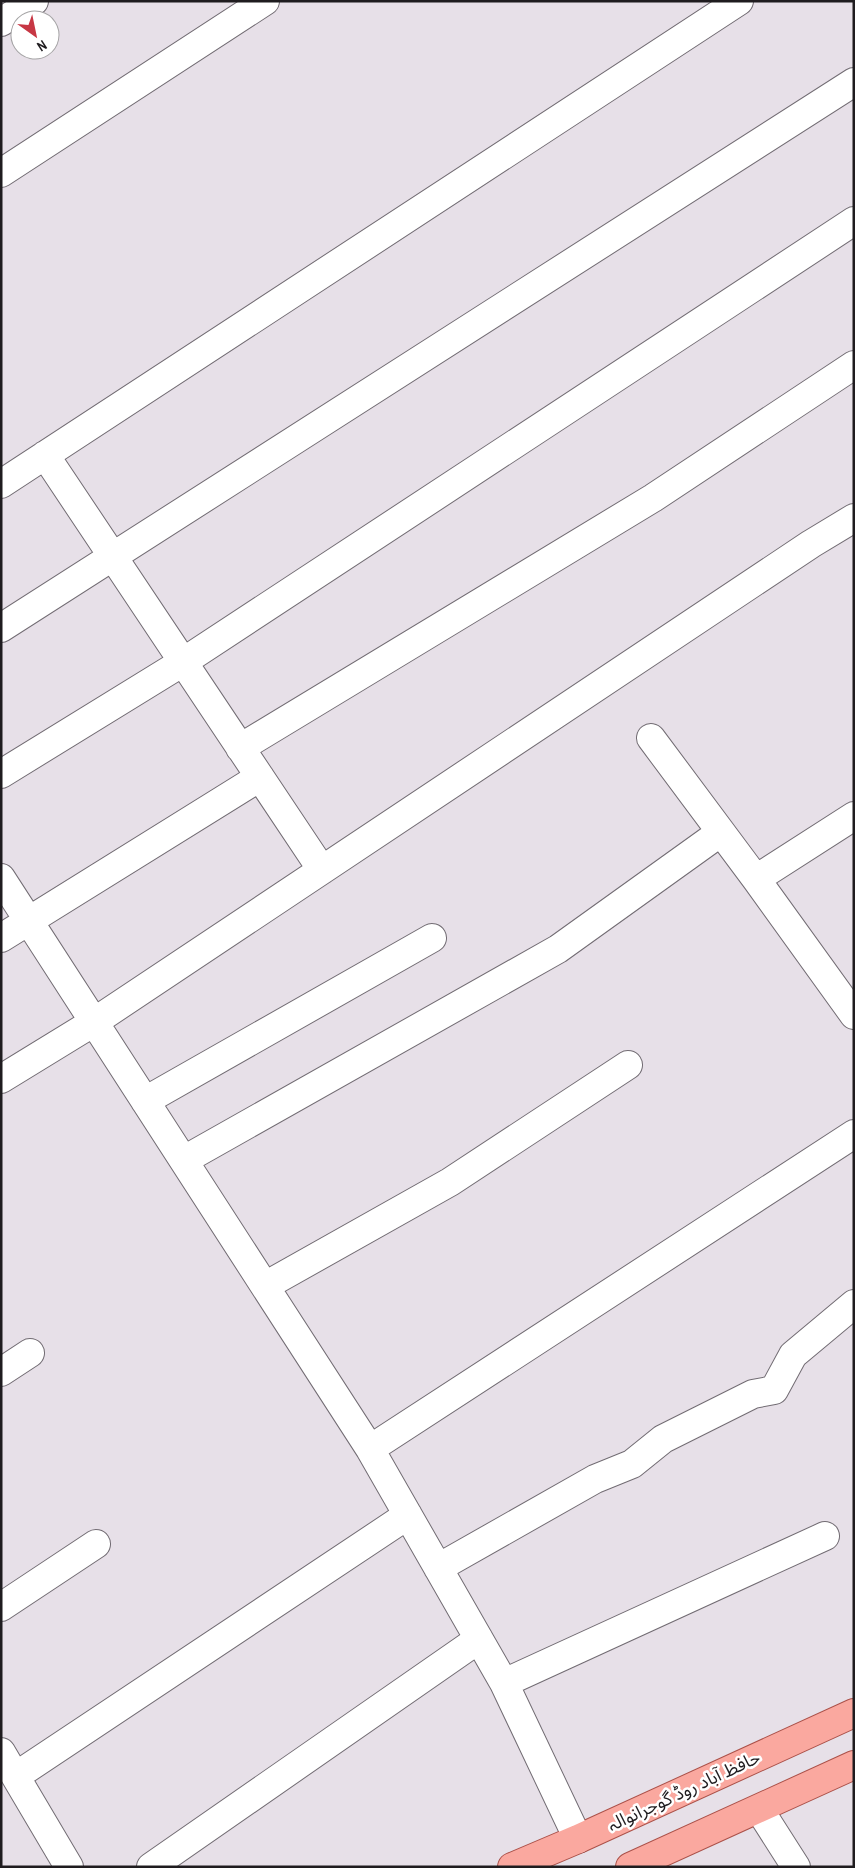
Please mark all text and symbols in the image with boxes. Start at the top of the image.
north arrow [10,10,60,60]
text: N [34,36,50,56]
street label: حافظ آباد روڈ گوجرانوالہ [603,1744,764,1837]

